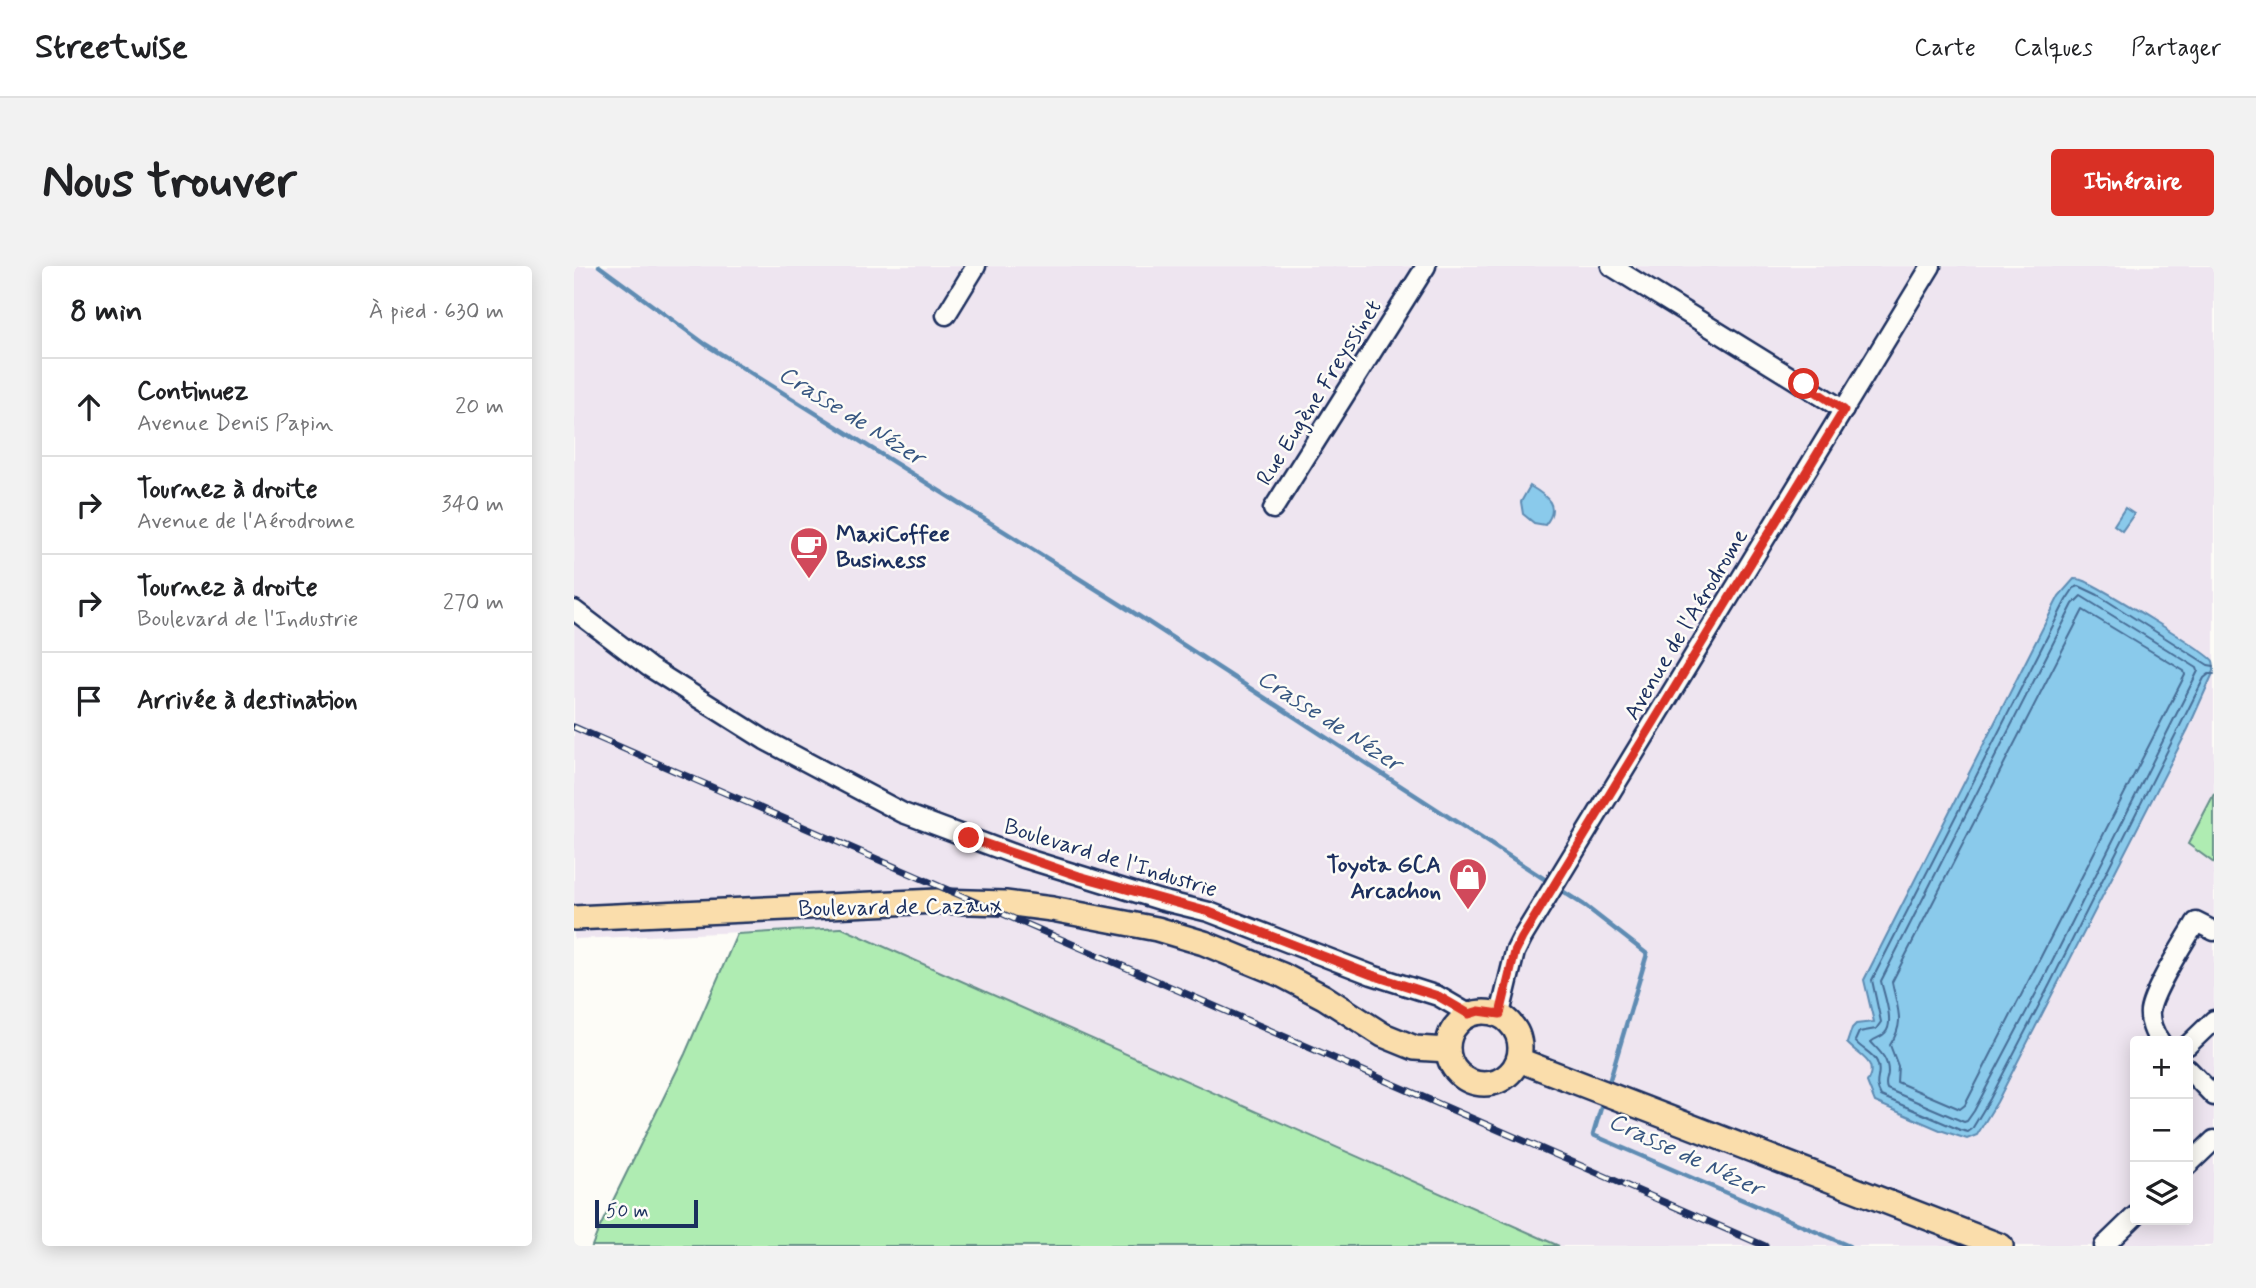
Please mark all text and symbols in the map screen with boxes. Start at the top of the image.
text: Streetwise [35,26,188,70]
text: Carte [1914,33,1976,64]
text: Calques [2014,33,2093,64]
text: Partager [2131,33,2221,64]
button: Itinéraire [2051,149,2214,216]
text: Nous trouver [42,150,297,215]
text: 8 min [70,292,143,331]
street label: Rue Eugène Freyssinet [1250,294,1389,492]
text: À pied · 630 m [369,297,504,327]
water label: Crasse de Nézer [772,359,933,475]
route start [1788,368,1819,399]
text: Continuez [137,375,248,409]
icon: ahead [70,388,108,426]
text: 20 m [455,392,504,422]
text: Avenue Denis Papin [137,409,333,439]
text: Tournez à droite [137,473,318,507]
icon: right [70,486,108,524]
text: 340 m [441,490,504,520]
text: Avenue de l'Aérodrome [137,507,355,537]
place label: MaxiCoffee Business [836,520,950,576]
street label: Avenue de l'Aérodrome [1618,524,1756,726]
cafe icon: MaxiCoffee Business [788,525,830,580]
text: Tournez à droite [137,571,318,605]
icon: right [70,584,108,622]
text: 270 m [443,588,504,618]
text: Boulevard de l'Industrie [137,605,359,635]
water label: Crasse de Nézer [1251,663,1410,781]
icon: arrive [70,682,108,720]
text: Arrivée à destination [137,684,358,718]
street label: Boulevard de l'Industrie [1000,812,1221,906]
route end [953,822,984,853]
place label: Toyota GCA Arcachon [1327,851,1441,907]
shop icon: Toyota GCA Arcachon [1447,856,1489,911]
street label: Boulevard de Cazaux [798,891,1003,925]
map controls [2130,1036,2193,1225]
button: + [2130,1036,2193,1099]
button: − [2130,1099,2193,1162]
water label: Crasse de Nézer [1603,1106,1770,1206]
button: layers [2130,1162,2193,1225]
scale bar [595,1197,698,1229]
text: 50 m [606,1199,649,1224]

